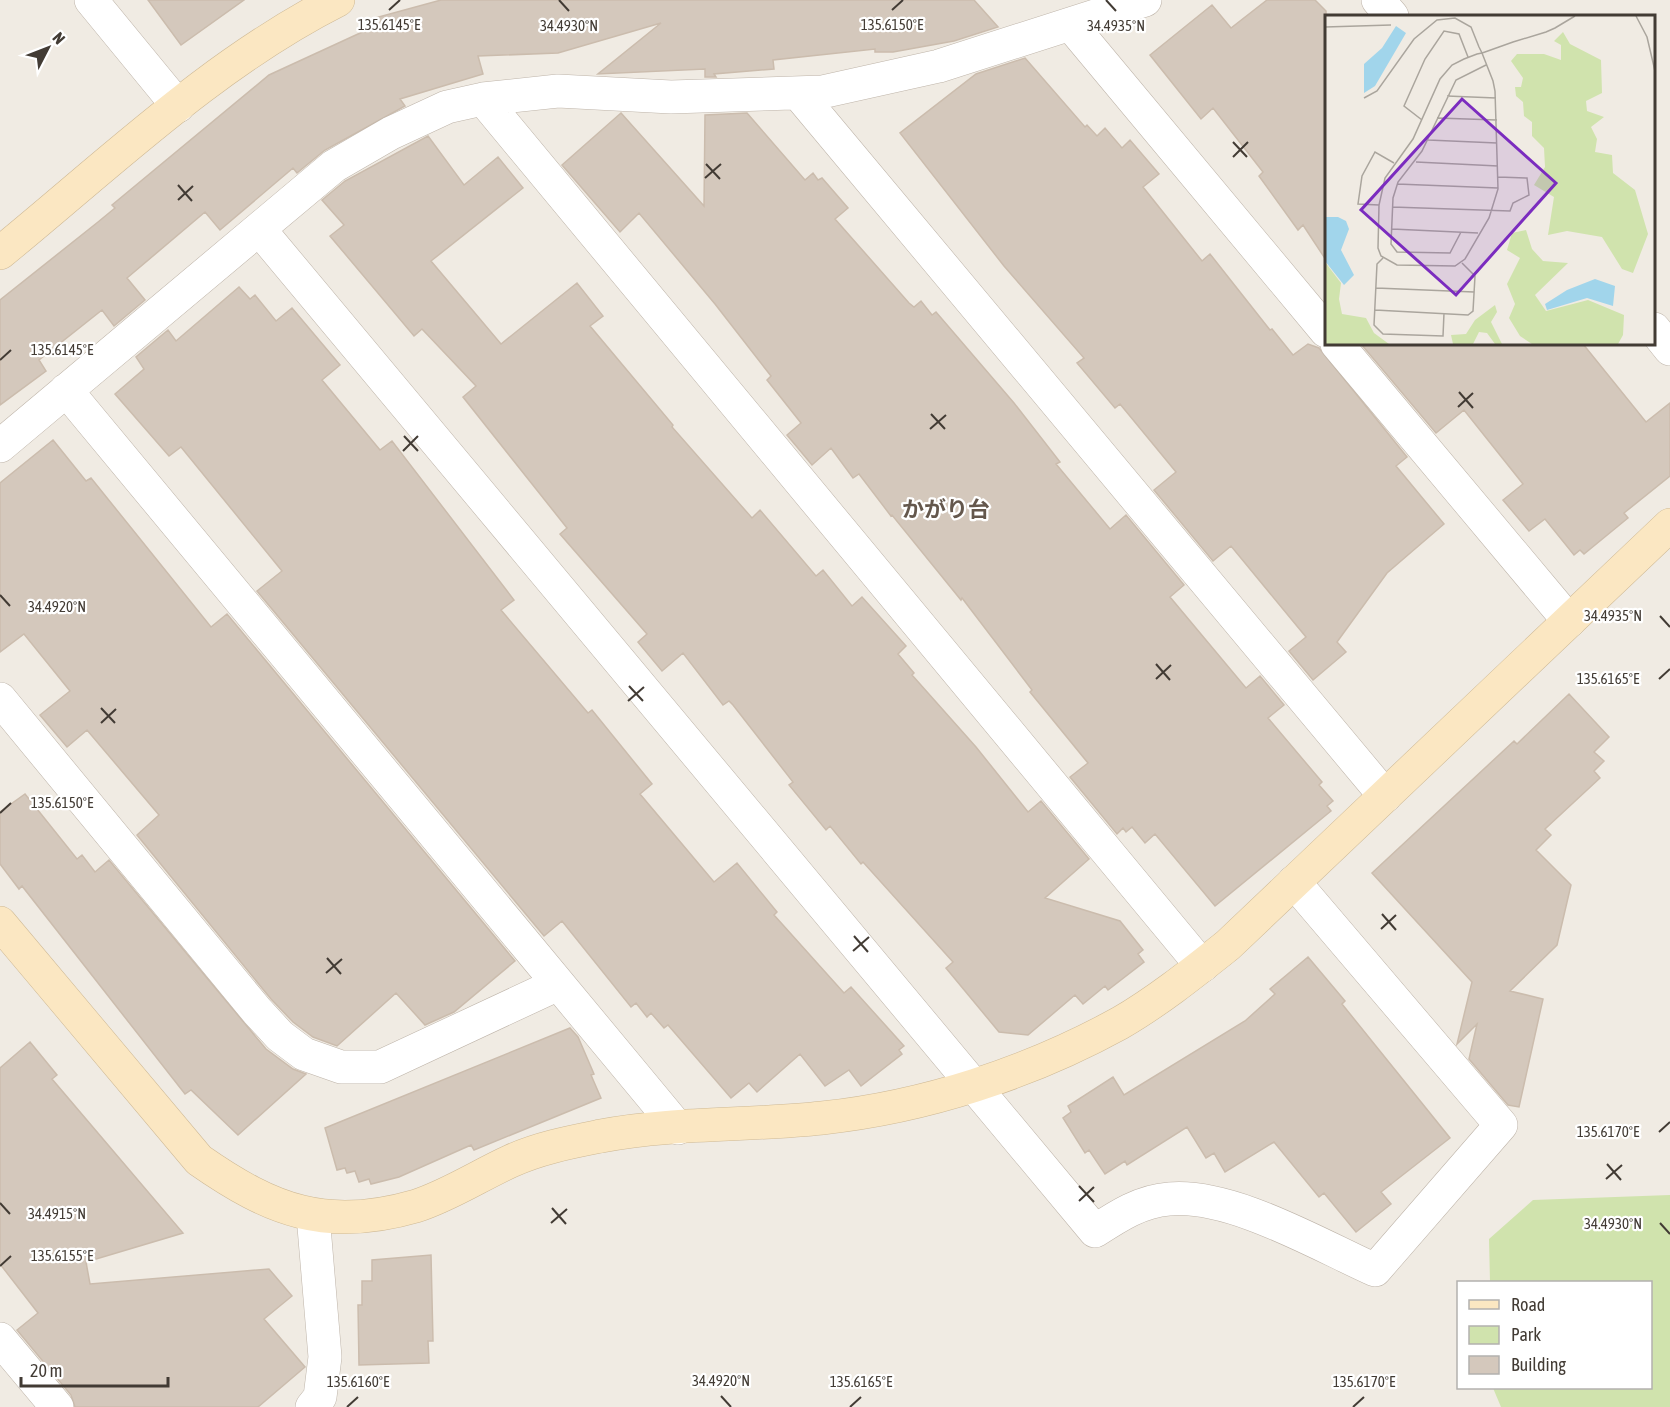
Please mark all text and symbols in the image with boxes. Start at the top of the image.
inset map [1325,15,1655,345]
text: 135.6145°E [358,16,421,33]
text: 135.6150°E [861,16,924,33]
text: 34.4930°N [540,17,598,34]
text: 34.4935°N [1087,17,1145,34]
north arrow [18,18,78,78]
text: N [49,28,69,47]
text: 135.6145°E [31,341,94,358]
district label: かがり台 [902,496,990,522]
text: 34.4920°N [28,598,86,615]
text: 34.4935°N [1584,607,1642,624]
text: 135.6165°E [1577,670,1640,687]
text: 135.6150°E [31,794,94,811]
text: 135.6170°E [1577,1123,1640,1140]
text: 34.4915°N [28,1205,86,1222]
text: 34.4930°N [1584,1215,1642,1232]
text: 135.6155°E [31,1247,94,1264]
legend [1457,1281,1652,1389]
text: Road [1511,1294,1545,1315]
text: Park [1511,1324,1541,1345]
scale bar [21,1350,168,1388]
text: Building [1511,1354,1566,1375]
text: 20 m [30,1360,62,1381]
text: 34.4920°N [692,1372,750,1389]
text: 135.6160°E [327,1373,390,1390]
text: 135.6165°E [830,1373,893,1390]
text: 135.6170°E [1333,1373,1396,1390]

